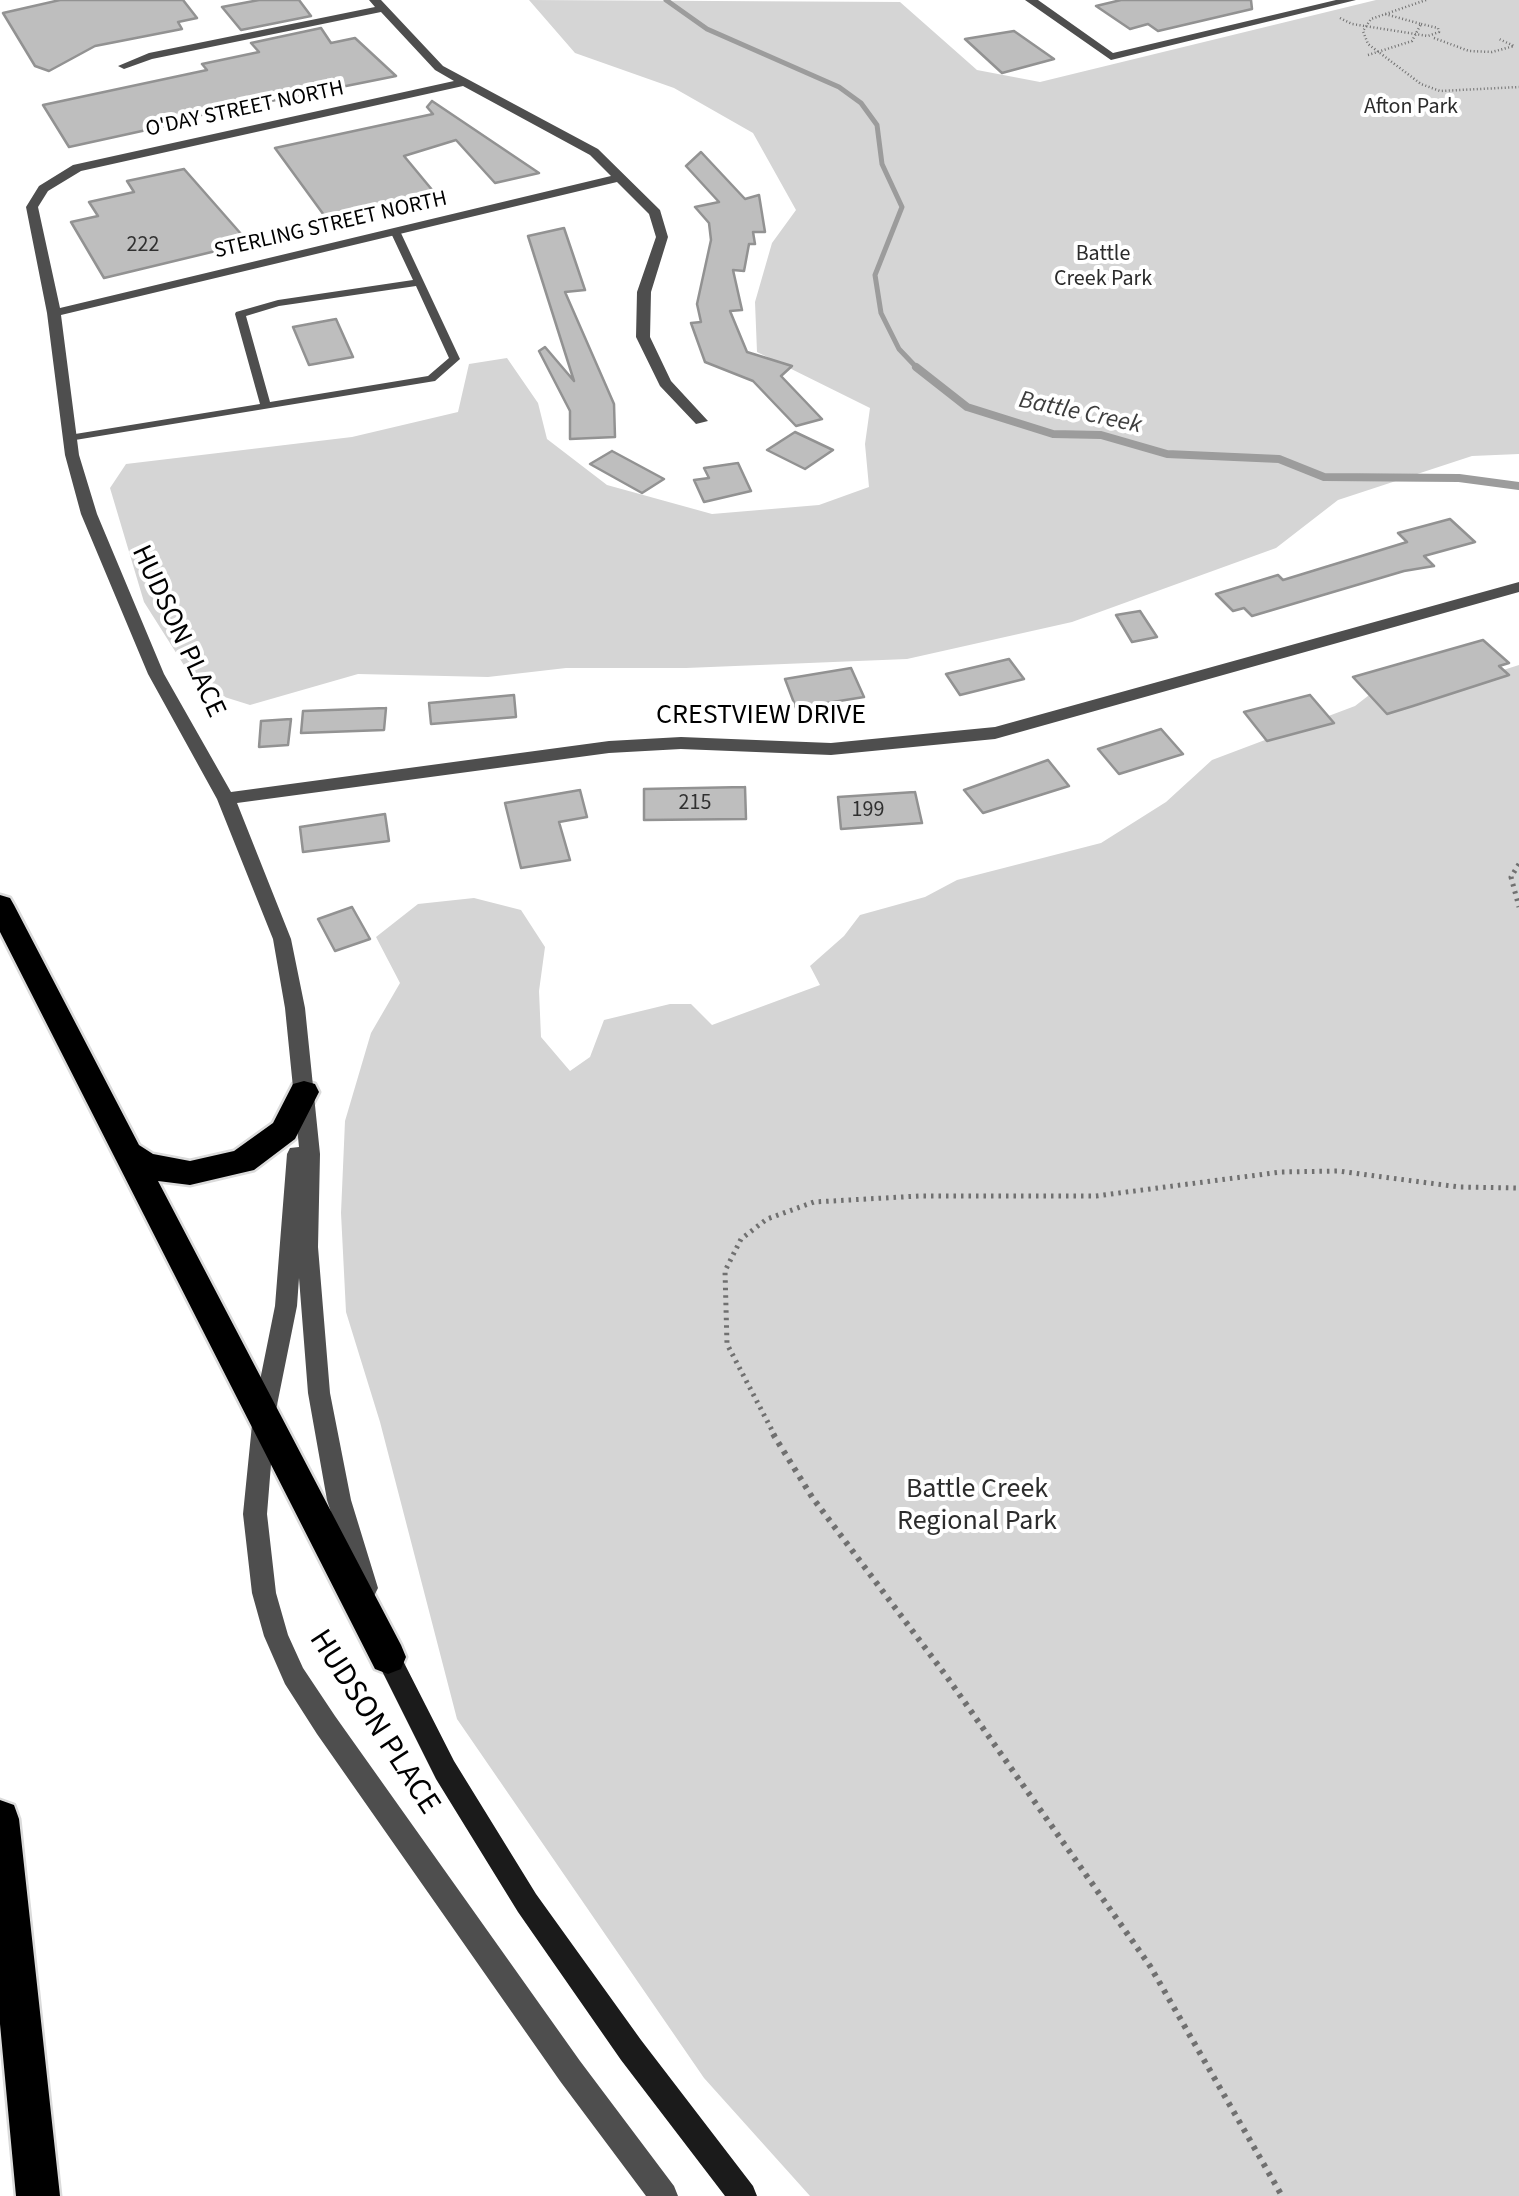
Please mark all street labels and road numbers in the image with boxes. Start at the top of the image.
street label: O'DAY STREET NORTH [143,76,347,144]
street label: STERLING STREET NORTH [212,186,450,266]
street label: HUDSON PLACE [122,541,232,723]
street label: CRESTVIEW DRIVE [656,700,866,734]
street label: HUDSON PLACE [299,1623,447,1823]

